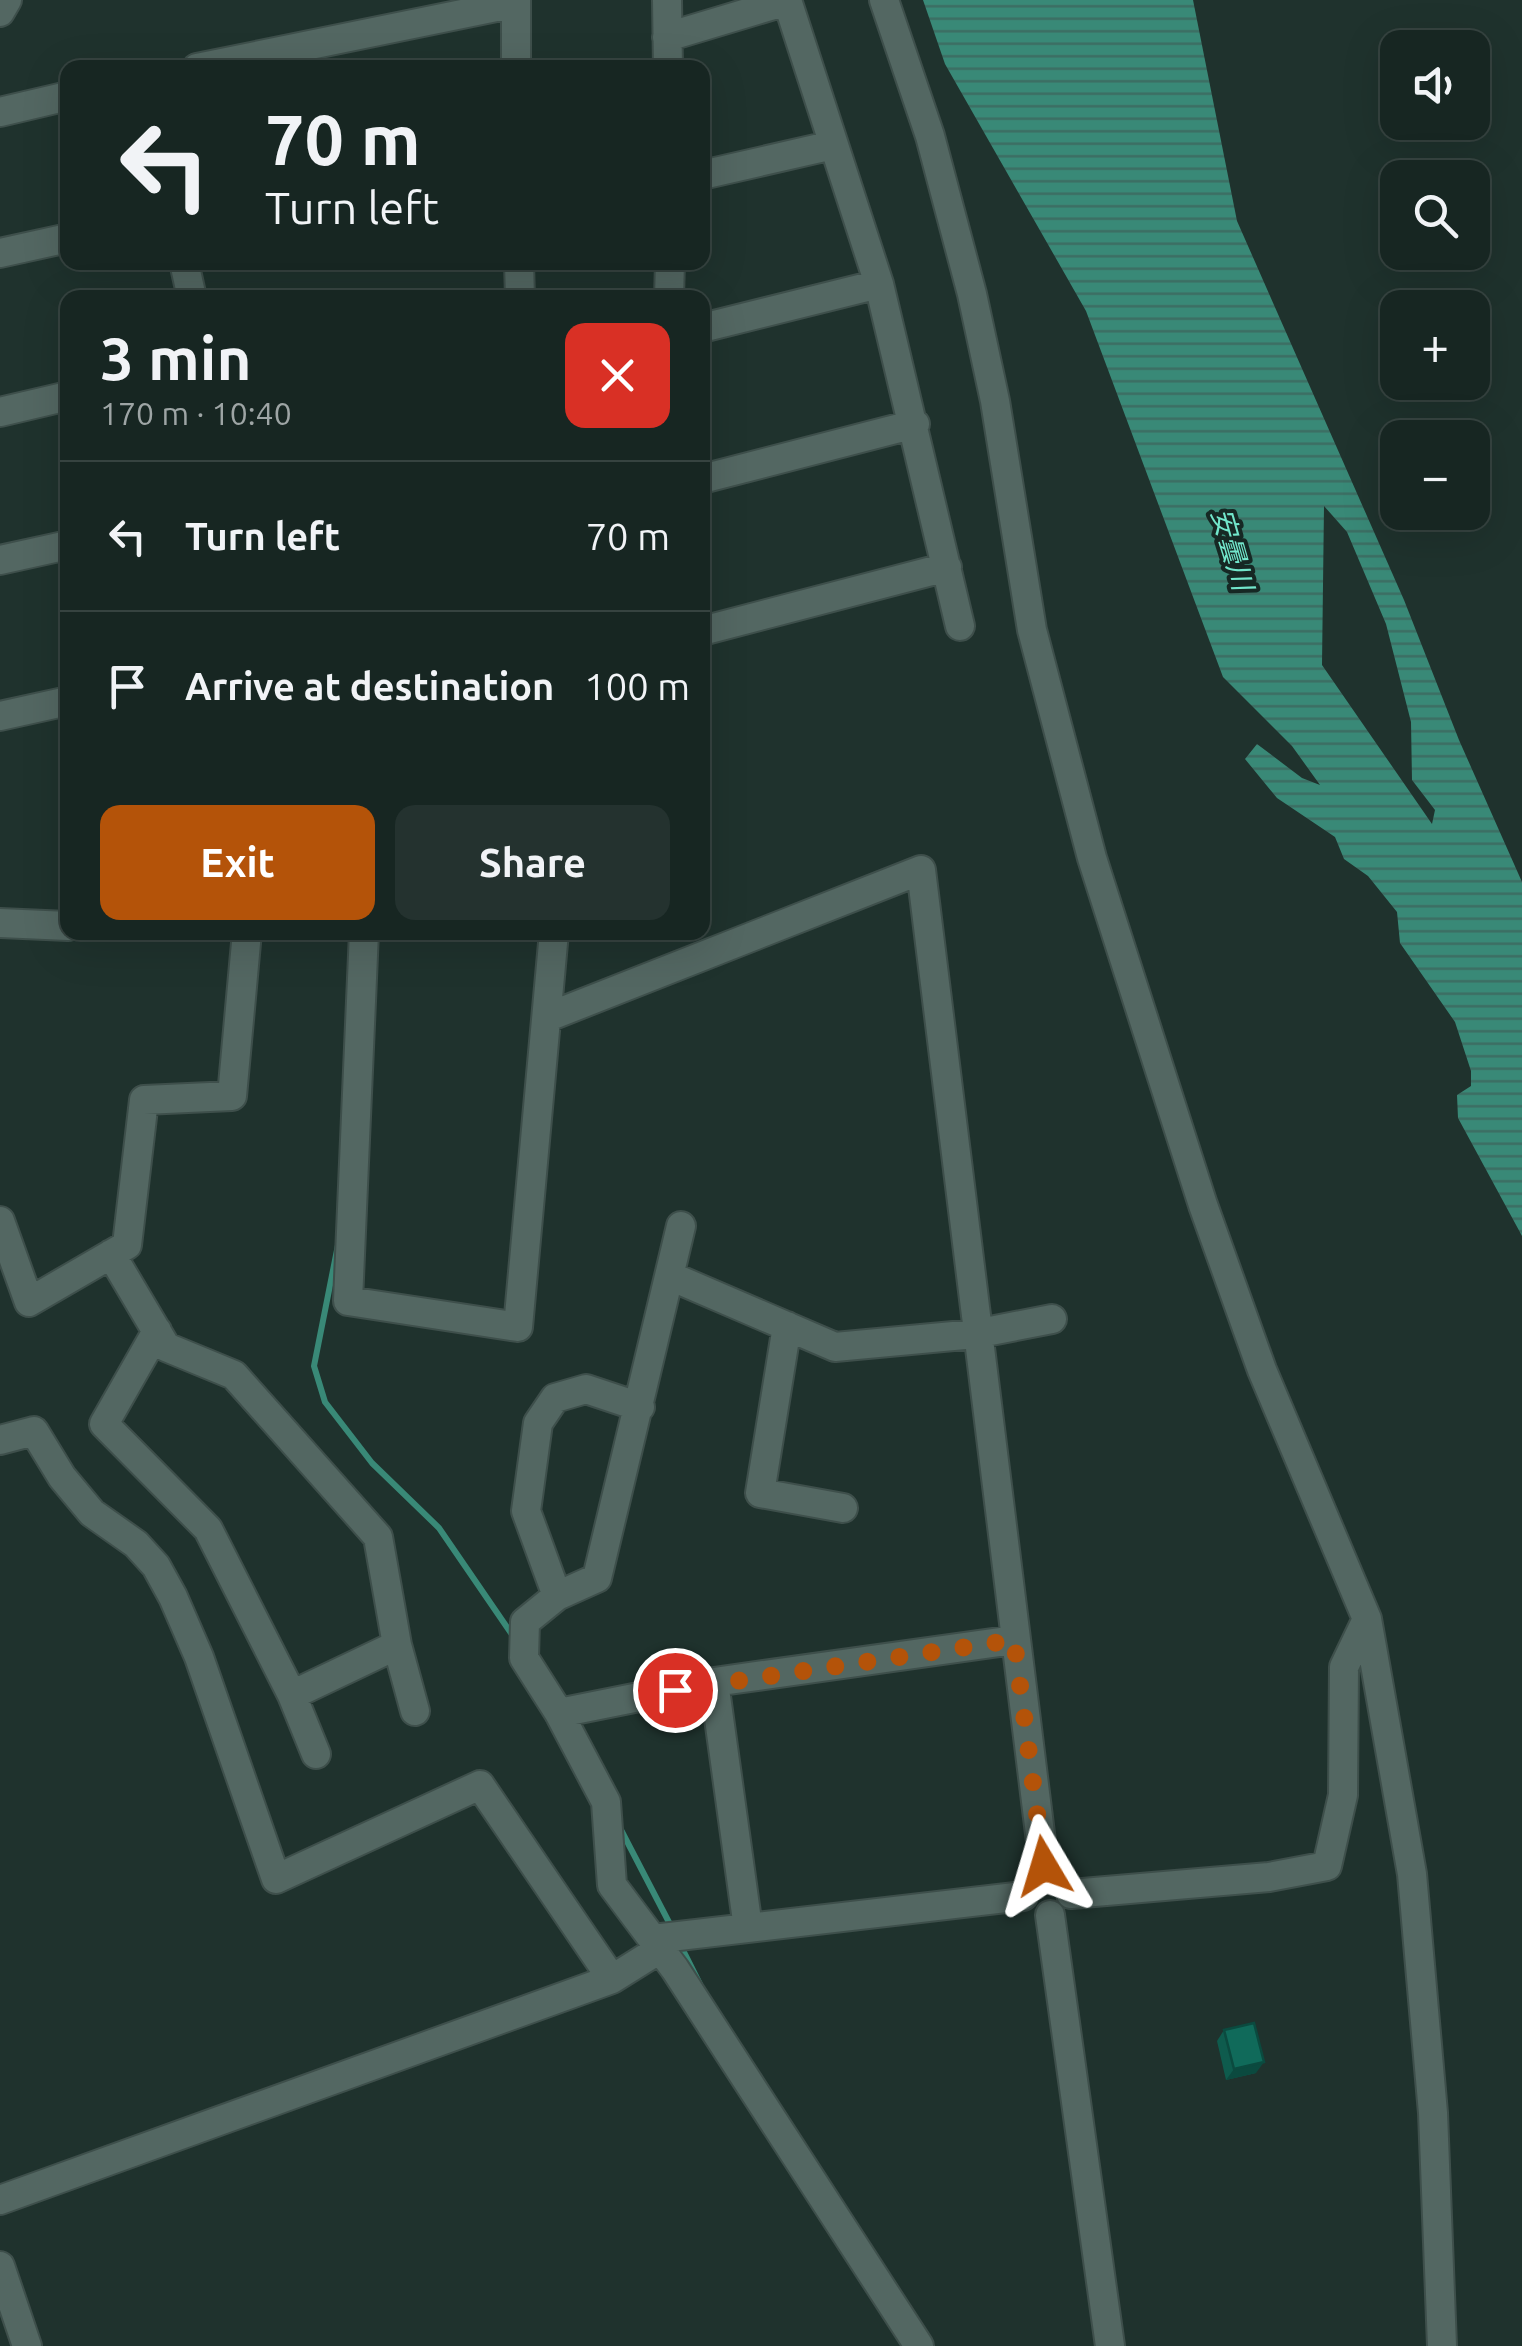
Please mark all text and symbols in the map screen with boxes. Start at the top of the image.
map controls [1380,30,1490,530]
button: sound [1380,30,1490,140]
icon: left [100,100,230,230]
text: 70 m [265,100,421,178]
button: search [1380,160,1490,270]
text: Turn left [265,182,439,233]
button: + [1380,290,1490,400]
button: close [565,323,670,428]
text: 3 min [100,324,252,391]
text: 170 m · 10:40 [100,395,292,431]
button: − [1380,420,1490,530]
water label: 安曇川 [1207,504,1260,597]
icon: left [100,509,155,564]
text: Turn left [185,515,340,557]
text: 70 m [586,515,670,557]
icon: arrive [100,659,155,714]
text: Arrive at destination [185,665,554,707]
text: 100 m [584,665,690,707]
button: Exit [100,805,375,920]
button: Share [395,805,670,920]
pin [633,1648,718,1733]
icon: arrive [648,1663,703,1718]
position arrow [992,1814,1096,1918]

